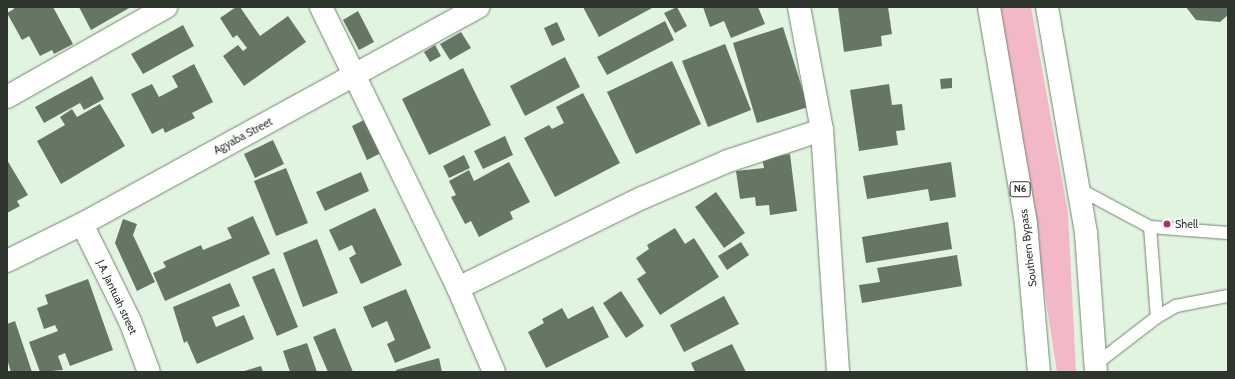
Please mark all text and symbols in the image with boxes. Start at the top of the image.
street label: Agyaba Street [211,115,275,157]
road number: N6 [1009,181,1031,197]
street label: Southern Bypass [1017,208,1039,288]
place label: Shell [1175,217,1198,231]
marker: Shell [1162,219,1172,229]
street label: J.A. Jantuah street [94,258,140,336]

